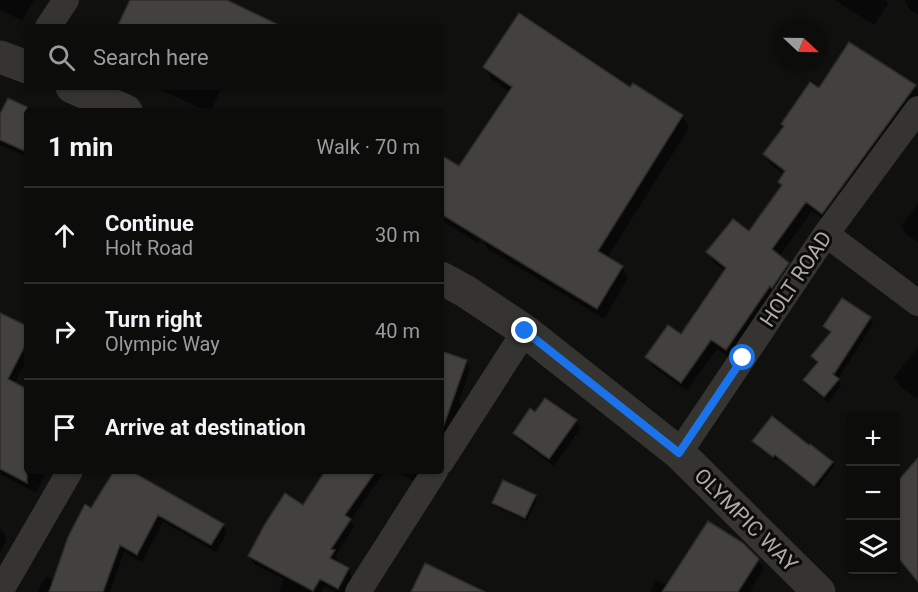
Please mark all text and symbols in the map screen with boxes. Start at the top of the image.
north arrow [774,18,828,72]
search box [24,24,444,90]
icon: search [45,41,78,74]
text: Search here [93,45,209,70]
text: 1 min [48,132,113,162]
text: Walk · 70 m [317,135,420,159]
text: Continue [105,211,194,236]
icon: ahead [48,219,81,252]
text: 30 m [375,223,420,247]
street label: HOLT ROAD [755,227,837,331]
text: Holt Road [105,236,193,260]
text: Turn right [105,307,202,332]
icon: right [48,315,81,348]
route end [511,317,537,343]
text: 40 m [375,319,420,343]
text: Olympic Way [105,332,220,356]
route start [729,344,755,370]
icon: arrive [48,411,81,444]
map controls [846,412,900,574]
button: + [846,412,900,466]
text: Arrive at destination [105,415,306,440]
street label: OLYMPIC WAY [690,464,803,577]
button: − [846,466,900,520]
button: layers [846,520,900,574]

